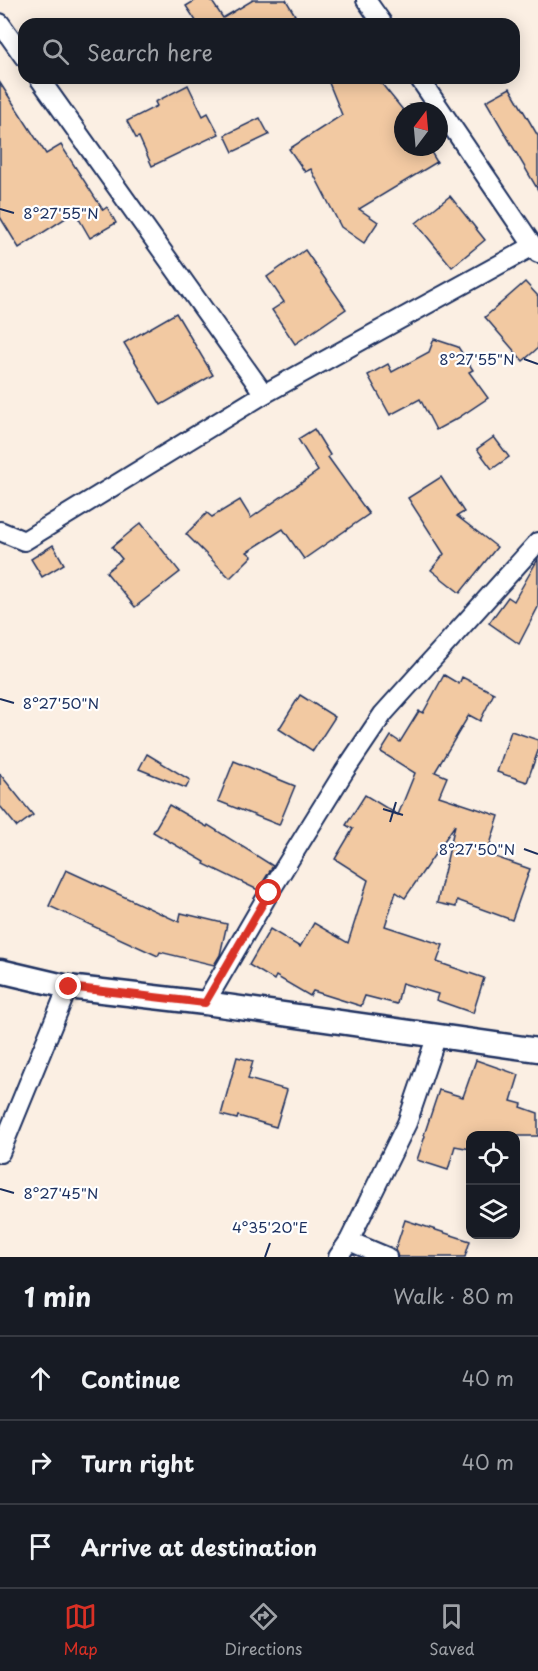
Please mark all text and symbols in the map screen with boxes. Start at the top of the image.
search box [18,18,520,84]
icon: search [39,35,72,68]
text: Search here [87,35,213,68]
north arrow [394,102,448,156]
text: 8°27'55"N [23,201,99,224]
text: 8°27'55"N [439,347,515,370]
text: 8°27'50"N [23,691,99,714]
text: 8°27'50"N [439,837,515,860]
route start [255,879,281,905]
route end [55,973,81,999]
map controls [466,1131,520,1239]
button: locate [466,1131,520,1185]
text: 8°27'45"N [23,1181,99,1204]
button: layers [466,1185,520,1239]
text: 4°35'20"E [232,1215,308,1238]
text: 1 min [24,1277,91,1316]
text: Walk · 80 m [393,1281,514,1311]
icon: ahead [24,1362,57,1395]
text: Continue [81,1362,180,1395]
text: 40 m [462,1363,514,1393]
icon: right [24,1446,57,1479]
text: Turn right [81,1446,194,1479]
text: 40 m [462,1447,514,1477]
icon: arrive [24,1530,57,1563]
text: Arrive at destination [81,1530,317,1563]
tab: Map [63,1600,98,1660]
tab: Directions [224,1600,302,1660]
tab: Saved [429,1600,475,1660]

